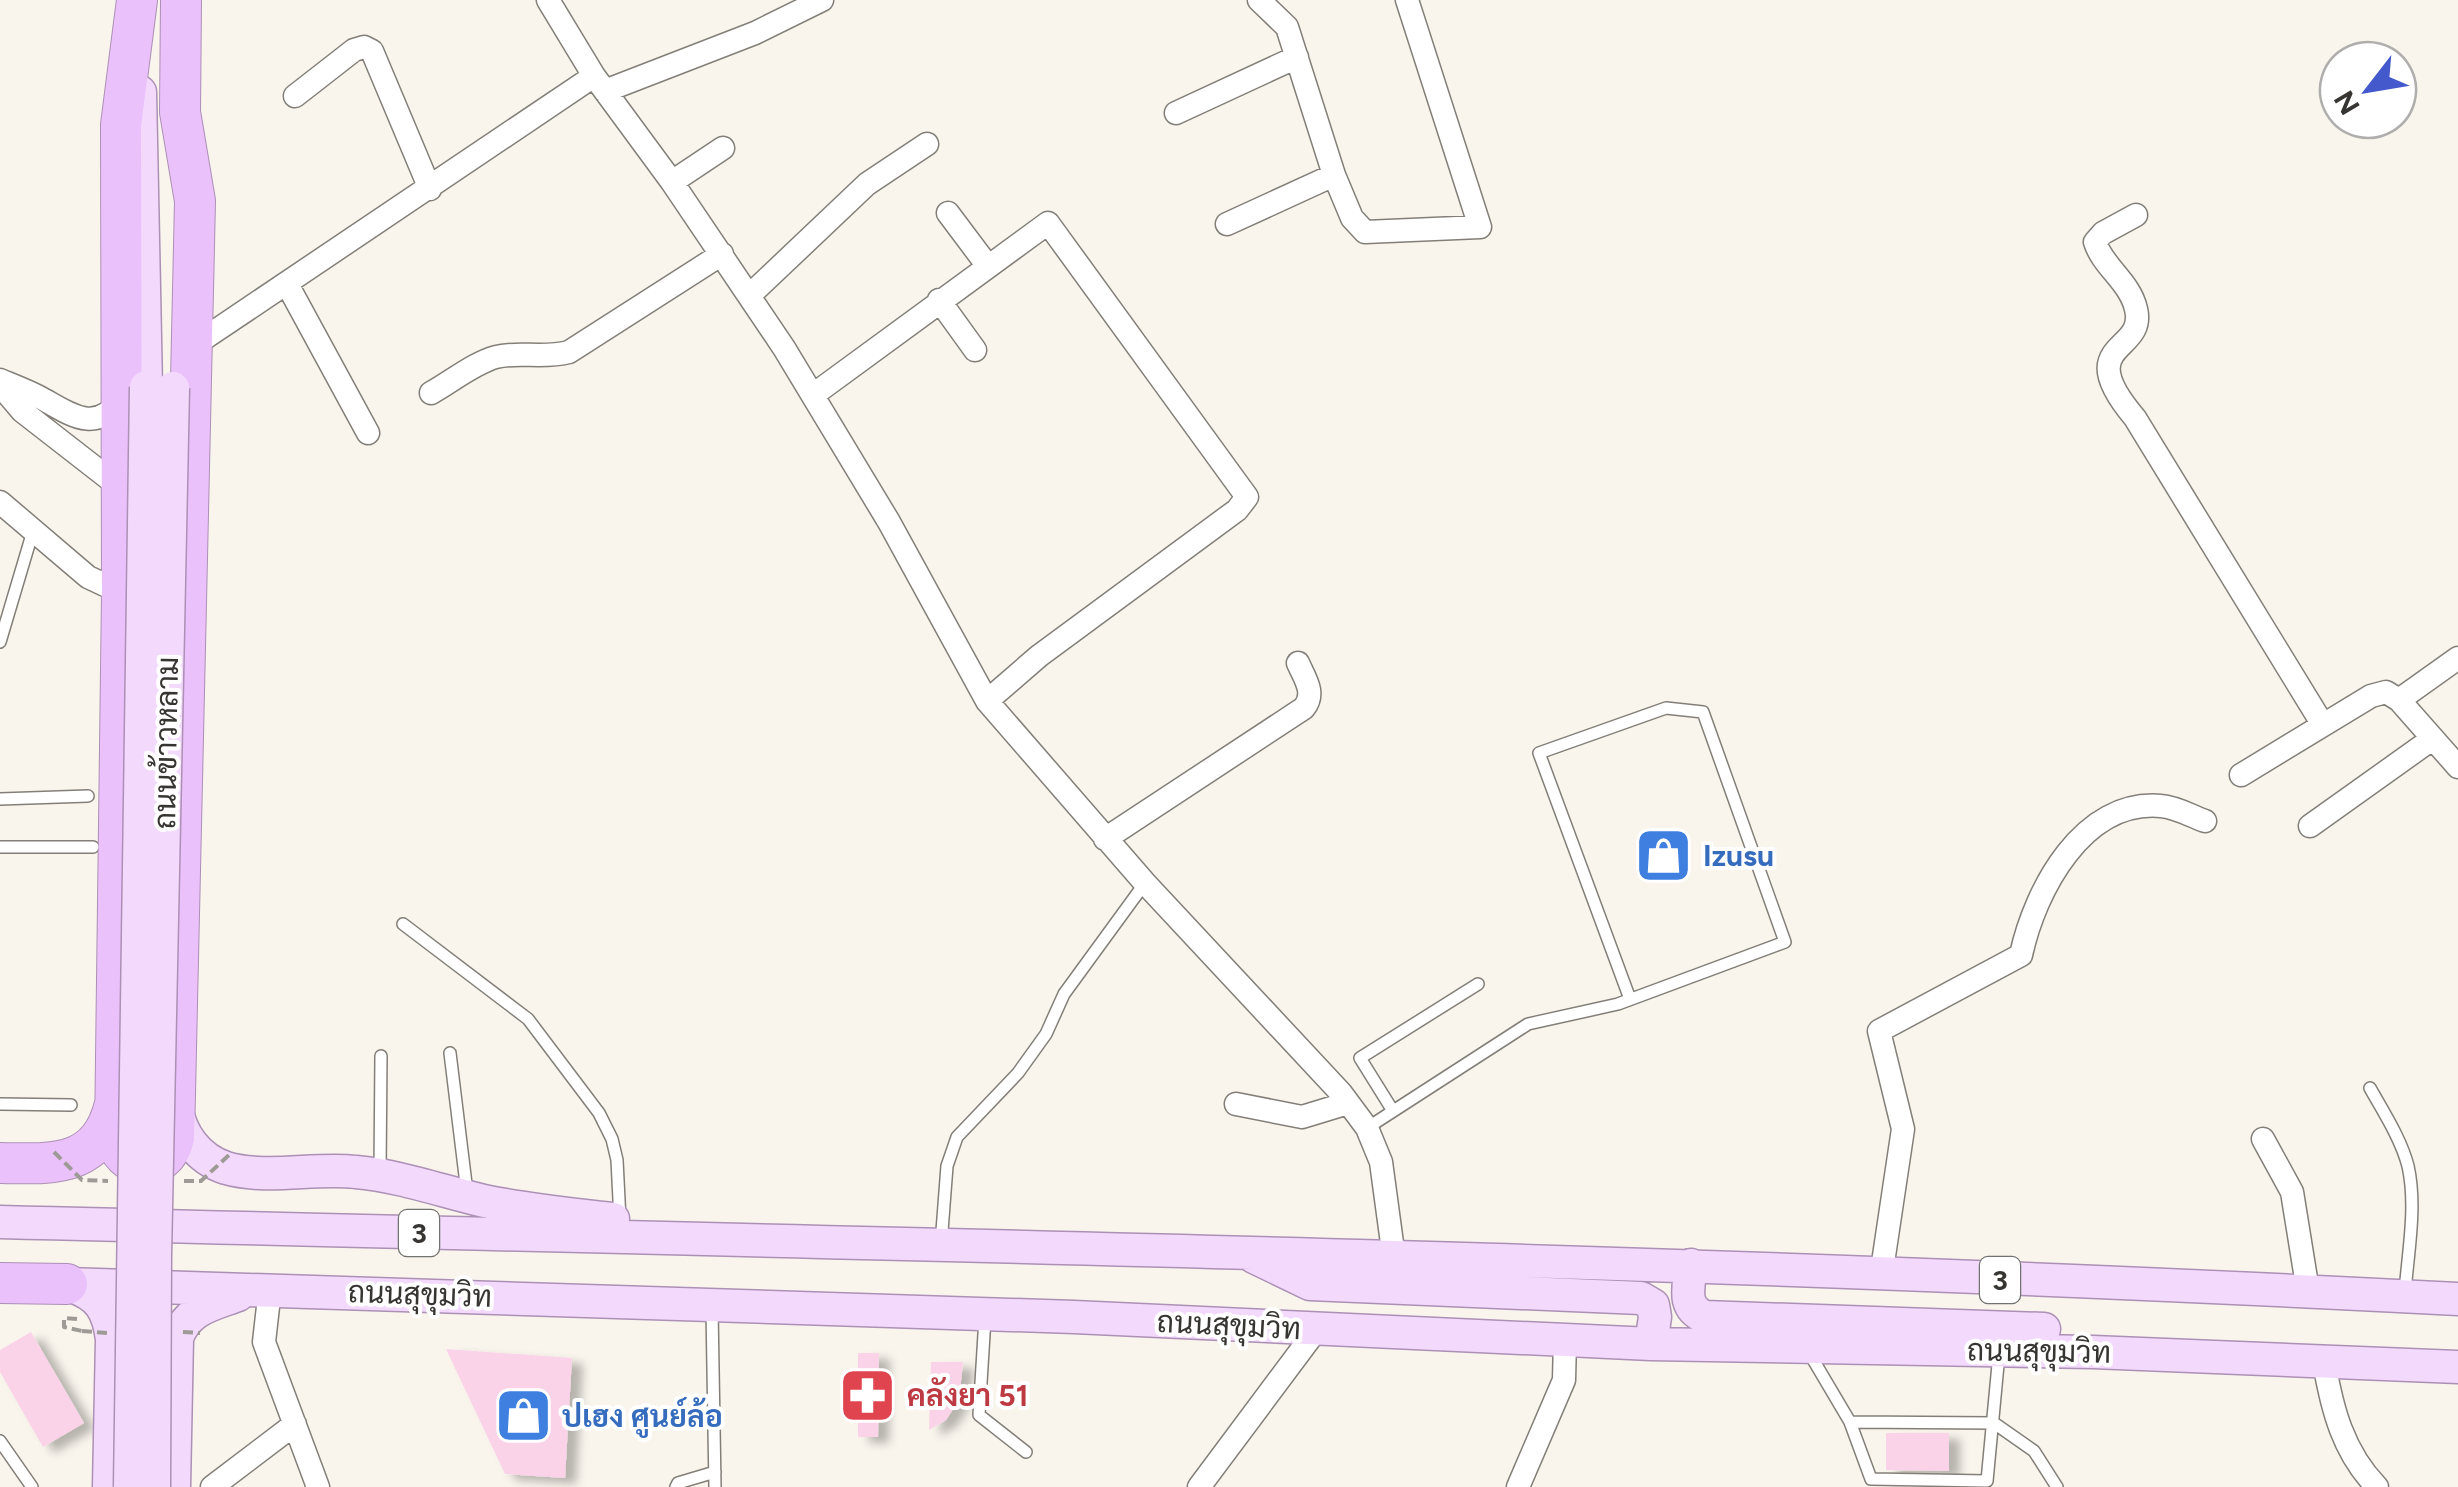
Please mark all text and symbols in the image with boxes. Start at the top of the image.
north arrow [2318,40,2418,140]
text: N [2326,85,2367,121]
street label: ถนนข้าวหลาม [144,656,186,830]
shop icon: Izusu [1634,825,1694,885]
place label: Izusu [1703,837,1774,874]
road number: 3 [399,1210,439,1256]
road number: 3 [1980,1257,2020,1303]
street label: ถนนสุขุมวิท [347,1273,493,1318]
street label: ถนนสุขุมวิท [1156,1303,1302,1350]
street label: ถนนสุขุมวิท [1966,1331,2111,1374]
pharmacy icon: คลังยา 51 [838,1365,898,1425]
place label: คลังยา 51 [907,1377,1028,1414]
shop icon: ปเฮง ศูนย์ล้อ [493,1386,553,1446]
place label: ปเฮง ศูนย์ล้อ [562,1397,723,1438]

